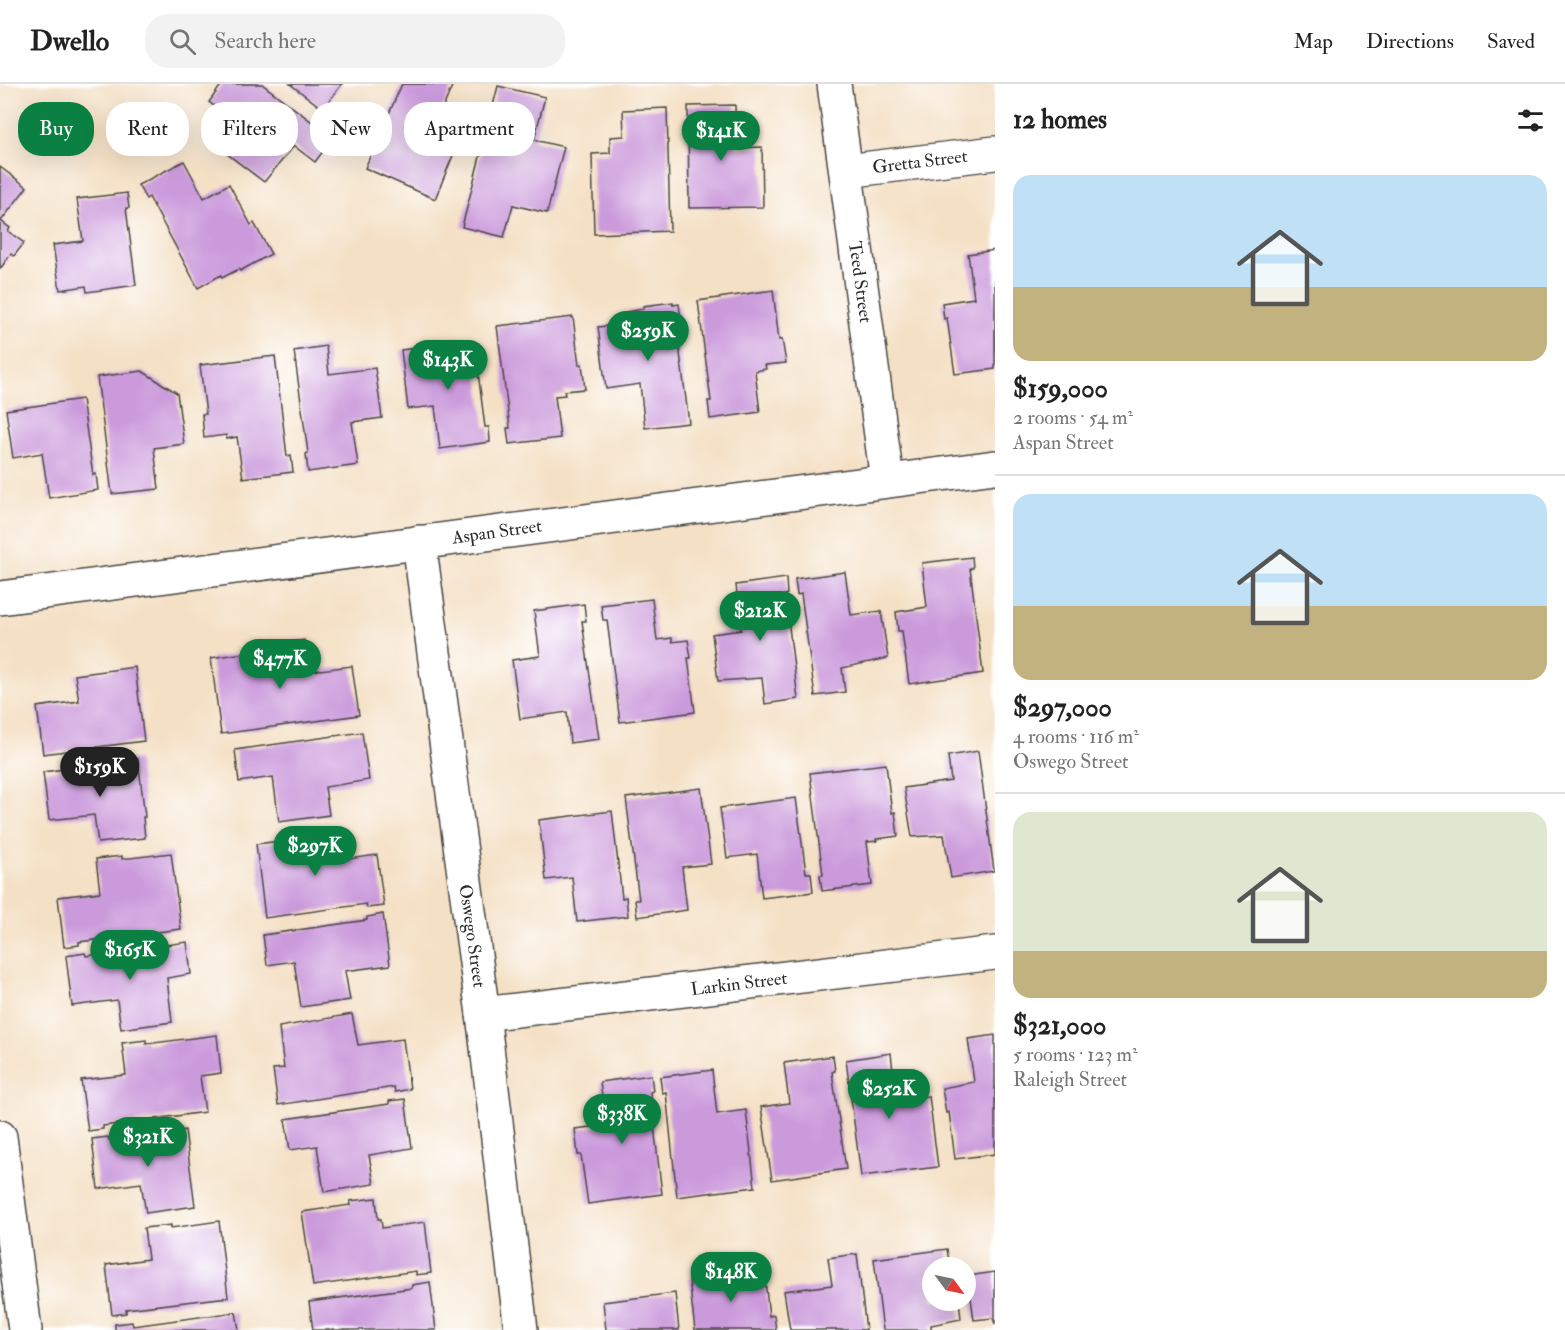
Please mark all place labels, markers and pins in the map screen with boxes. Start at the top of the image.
pin: $141K [679,111,763,162]
pin: $259K [606,311,690,362]
pin: $143K [406,340,490,391]
pin: $212K [718,591,802,642]
pin: $477K [238,639,322,690]
pin: $159K [58,747,142,798]
pin: $297K [273,826,357,877]
pin: $165K [88,930,172,981]
pin: $252K [847,1069,931,1120]
pin: $338K [580,1094,664,1145]
pin: $321K [106,1117,190,1168]
pin: $148K [689,1252,773,1303]

